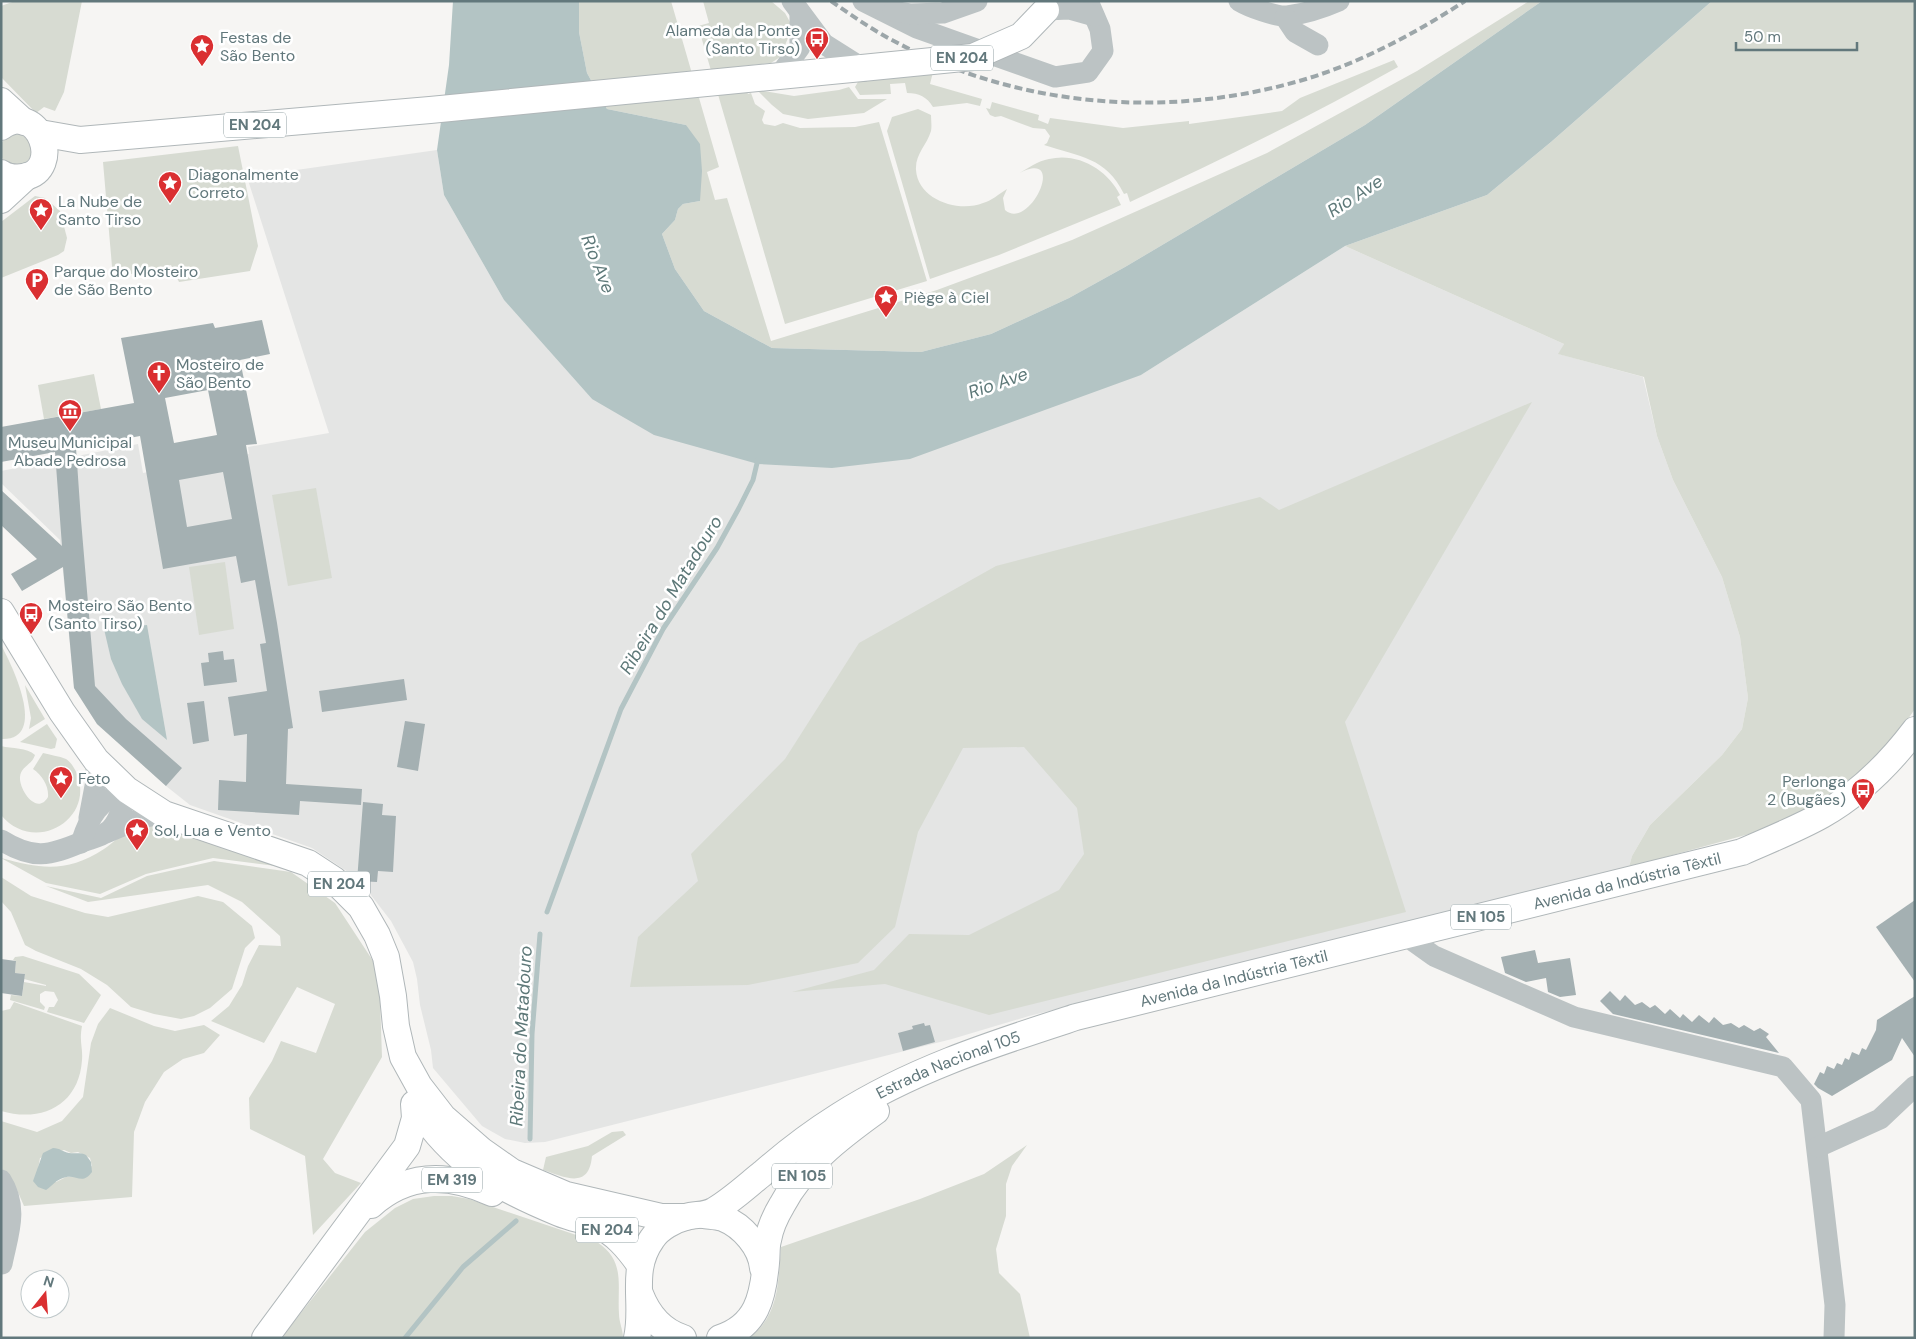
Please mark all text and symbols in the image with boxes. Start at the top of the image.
place label: Alameda da Ponte (Santo Tirso) [665,20,800,59]
scale bar [1736,20,1857,52]
bus stop icon: Alameda da Ponte (Santo Tirso) [804,26,830,60]
place label: Festas de São Bento [220,27,295,66]
text: 50 m [1744,27,1781,47]
place icon: Festas de São Bento [189,33,215,67]
road number: EN 204 [931,46,993,70]
road number: EN 204 [224,112,286,138]
place label: Diagonalmente Correto [188,164,299,203]
water label: Rio Ave [1323,169,1387,223]
place icon: Diagonalmente Correto [157,170,183,204]
place label: La Nube de Santo Tirso [58,191,142,230]
place icon: La Nube de Santo Tirso [28,197,54,231]
water label: Rio Ave [575,231,621,297]
place label: Parque do Mosteiro de São Bento [54,261,198,300]
parking icon: Parque do Mosteiro de São Bento [24,267,50,301]
place icon: Piège à Ciel [873,284,899,318]
place label: Piège à Ciel [904,287,989,308]
place label: Mosteiro de São Bento [176,354,264,393]
church icon: Mosteiro de São Bento [146,360,172,394]
water label: Rio Ave [965,362,1031,404]
museum icon: Museu Municipal Abade Pedrosa [57,398,83,432]
place label: Museu Municipal Abade Pedrosa [8,432,132,471]
water label: Ribeira do Matadouro [614,511,728,679]
place label: Mosteiro São Bento (Santo Tirso) [48,595,192,634]
bus stop icon: Mosteiro São Bento (Santo Tirso) [18,601,44,635]
place icon: Feto [48,765,74,799]
place label: Feto [78,768,111,789]
place label: Perlonga 2 (Bugães) [1767,771,1846,810]
bus stop icon: Perlonga 2 (Bugães) [1850,777,1876,811]
place icon: Sol, Lua e Vento [124,817,150,851]
place label: Sol, Lua e Vento [154,820,271,841]
street label: Avenida da Indústria Têxtil [1531,848,1723,914]
road number: EN 204 [308,872,370,896]
road number: EN 105 [1451,904,1511,930]
water label: Ribeira do Matadouro [504,945,538,1127]
street label: Avenida da Indústria Têxtil [1138,945,1330,1012]
street label: Estrada Nacional 105 [872,1026,1023,1104]
road number: EN 105 [772,1164,832,1188]
road number: EM 319 [422,1168,482,1192]
road number: EN 204 [576,1218,638,1242]
north arrow [20,1269,70,1319]
text: N [41,1271,56,1292]

